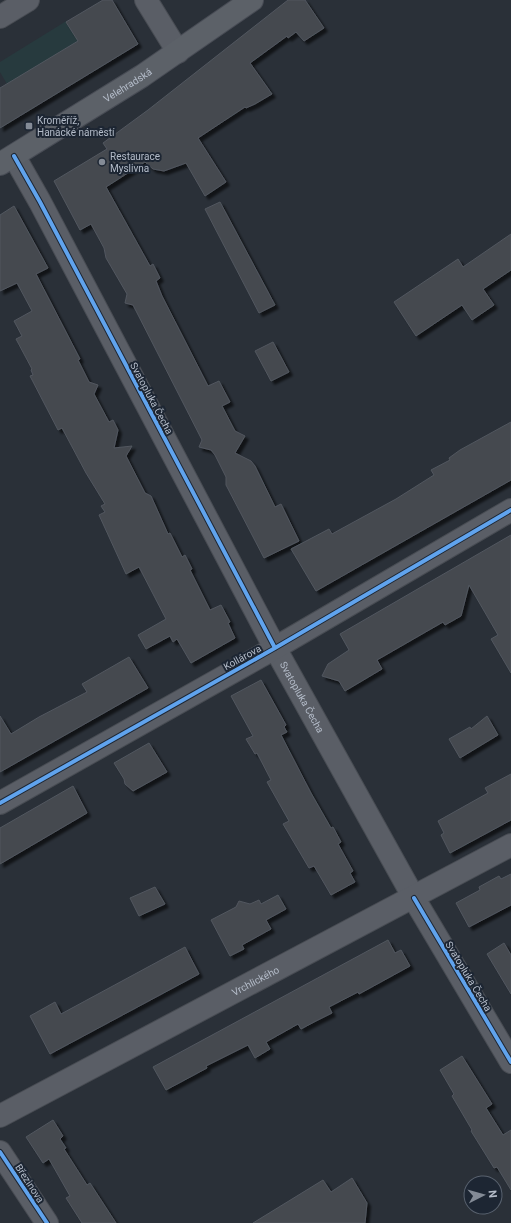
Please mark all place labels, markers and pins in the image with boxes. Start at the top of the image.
place label: Kroměříž, Hanácké náměstí [37,115,115,138]
marker: Kroměříž, Hanácké náměstí [24,121,34,131]
place label: Restaurace Myslivna [110,151,160,174]
marker: Restaurace Myslivna [97,157,107,167]

